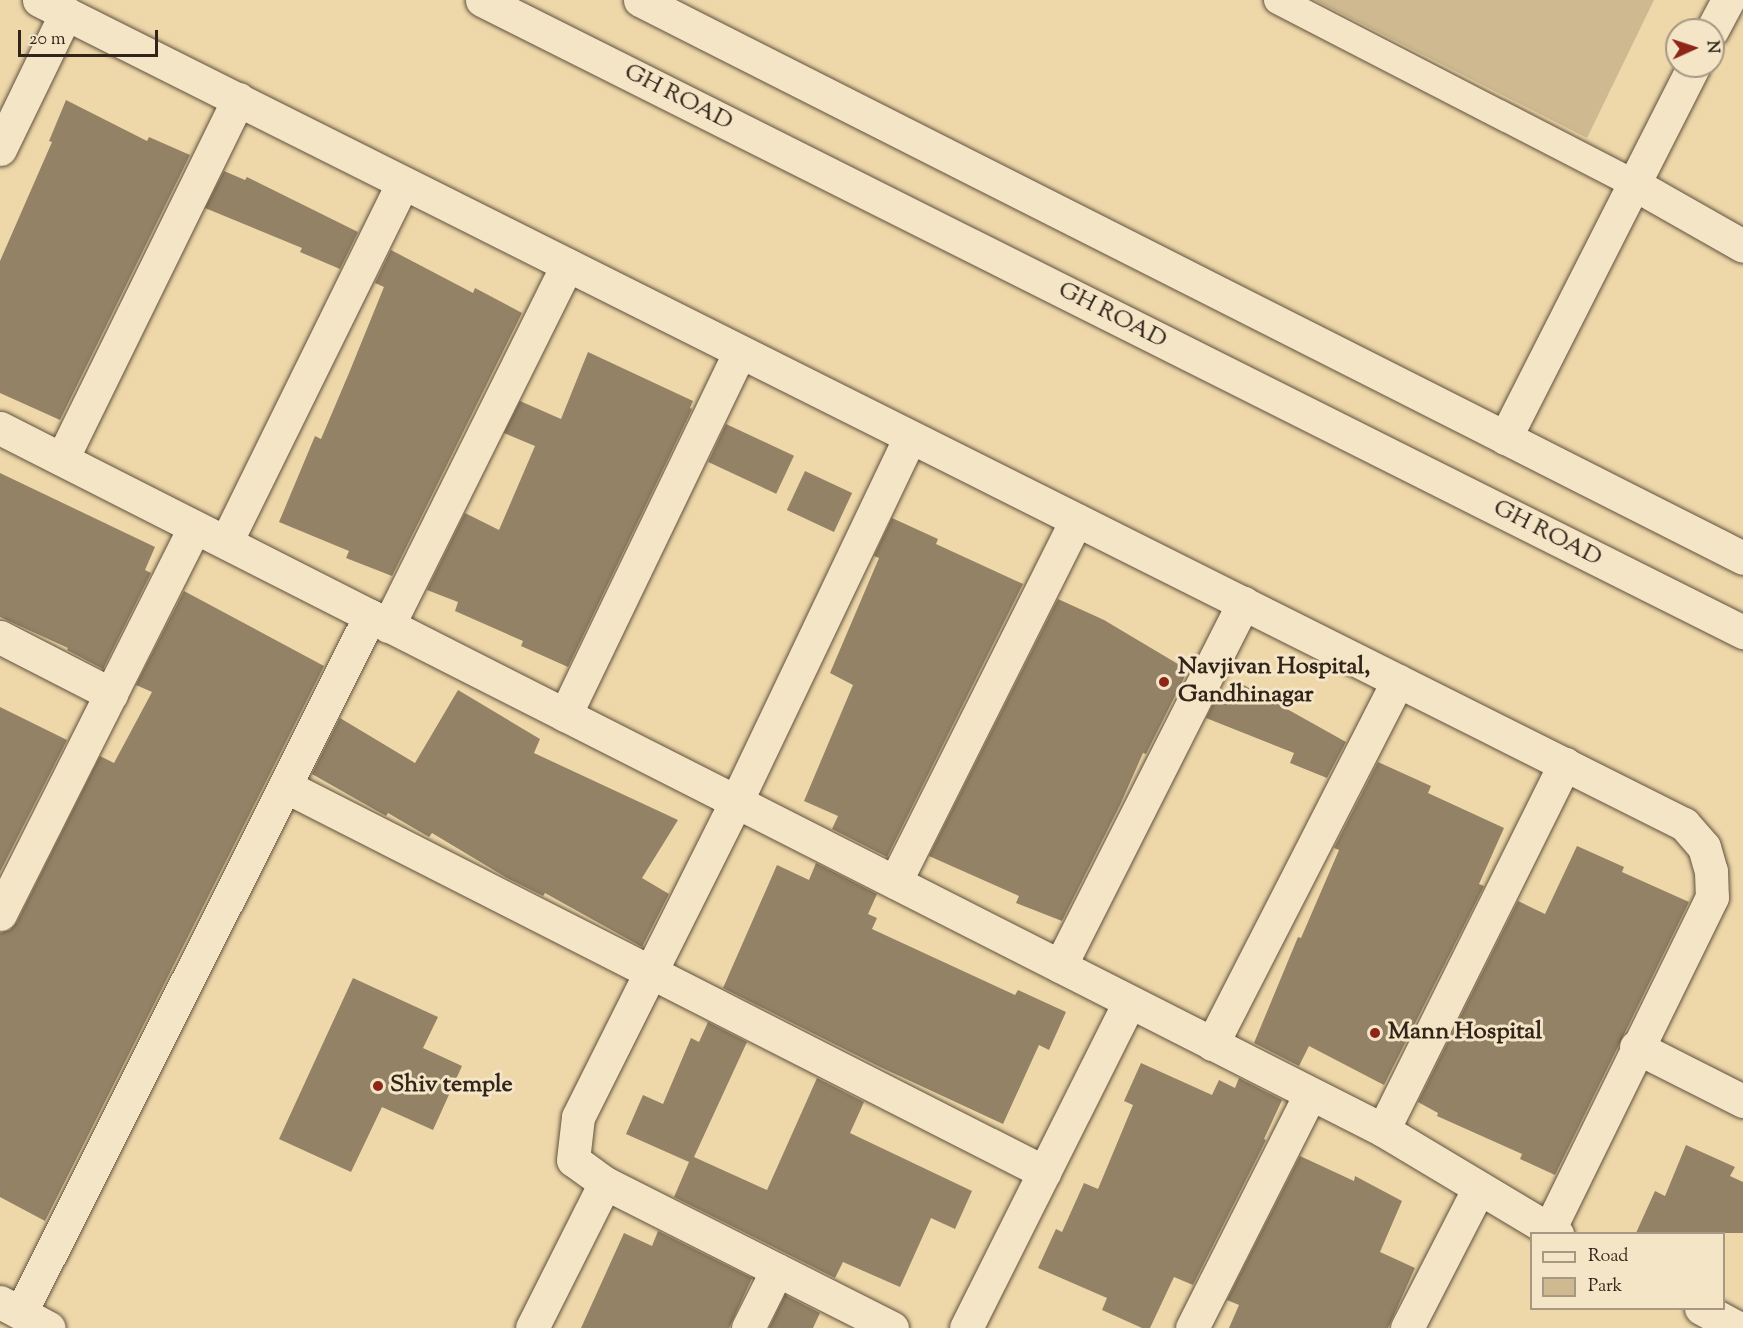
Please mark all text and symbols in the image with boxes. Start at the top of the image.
scale bar [21,18,160,56]
north arrow [1665,18,1725,78]
text: 20 m [29,27,66,53]
text: N [1700,40,1723,54]
street label: GH ROAD [619,58,737,138]
street label: GH ROAD [1053,276,1171,356]
street label: GH ROAD [1488,494,1606,574]
place label: Navjivan Hospital, Gandhinagar [1178,654,1370,710]
marker: Navjivan Hospital, Gandhinagar [1155,673,1173,691]
place label: Mann Hospital [1388,1019,1542,1047]
marker: Mann Hospital [1366,1024,1384,1042]
place label: Shiv temple [390,1072,513,1100]
marker: Shiv temple [371,1079,385,1093]
legend [1530,1232,1725,1310]
text: Road [1588,1244,1628,1270]
text: Park [1588,1274,1622,1300]

